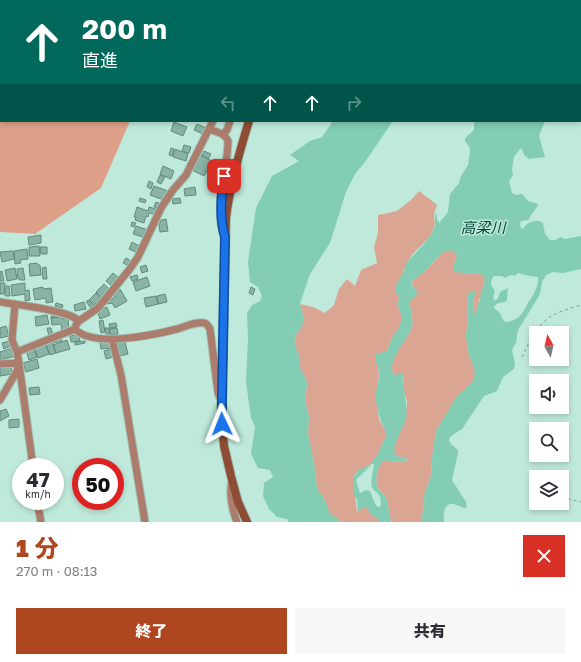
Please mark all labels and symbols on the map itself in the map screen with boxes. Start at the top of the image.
pin [207,159,241,193]
water label: 高梁川 [460,218,507,236]
north arrow [529,326,569,366]
position arrow [201,403,243,445]
speed limit sign: 50 [72,458,124,510]

